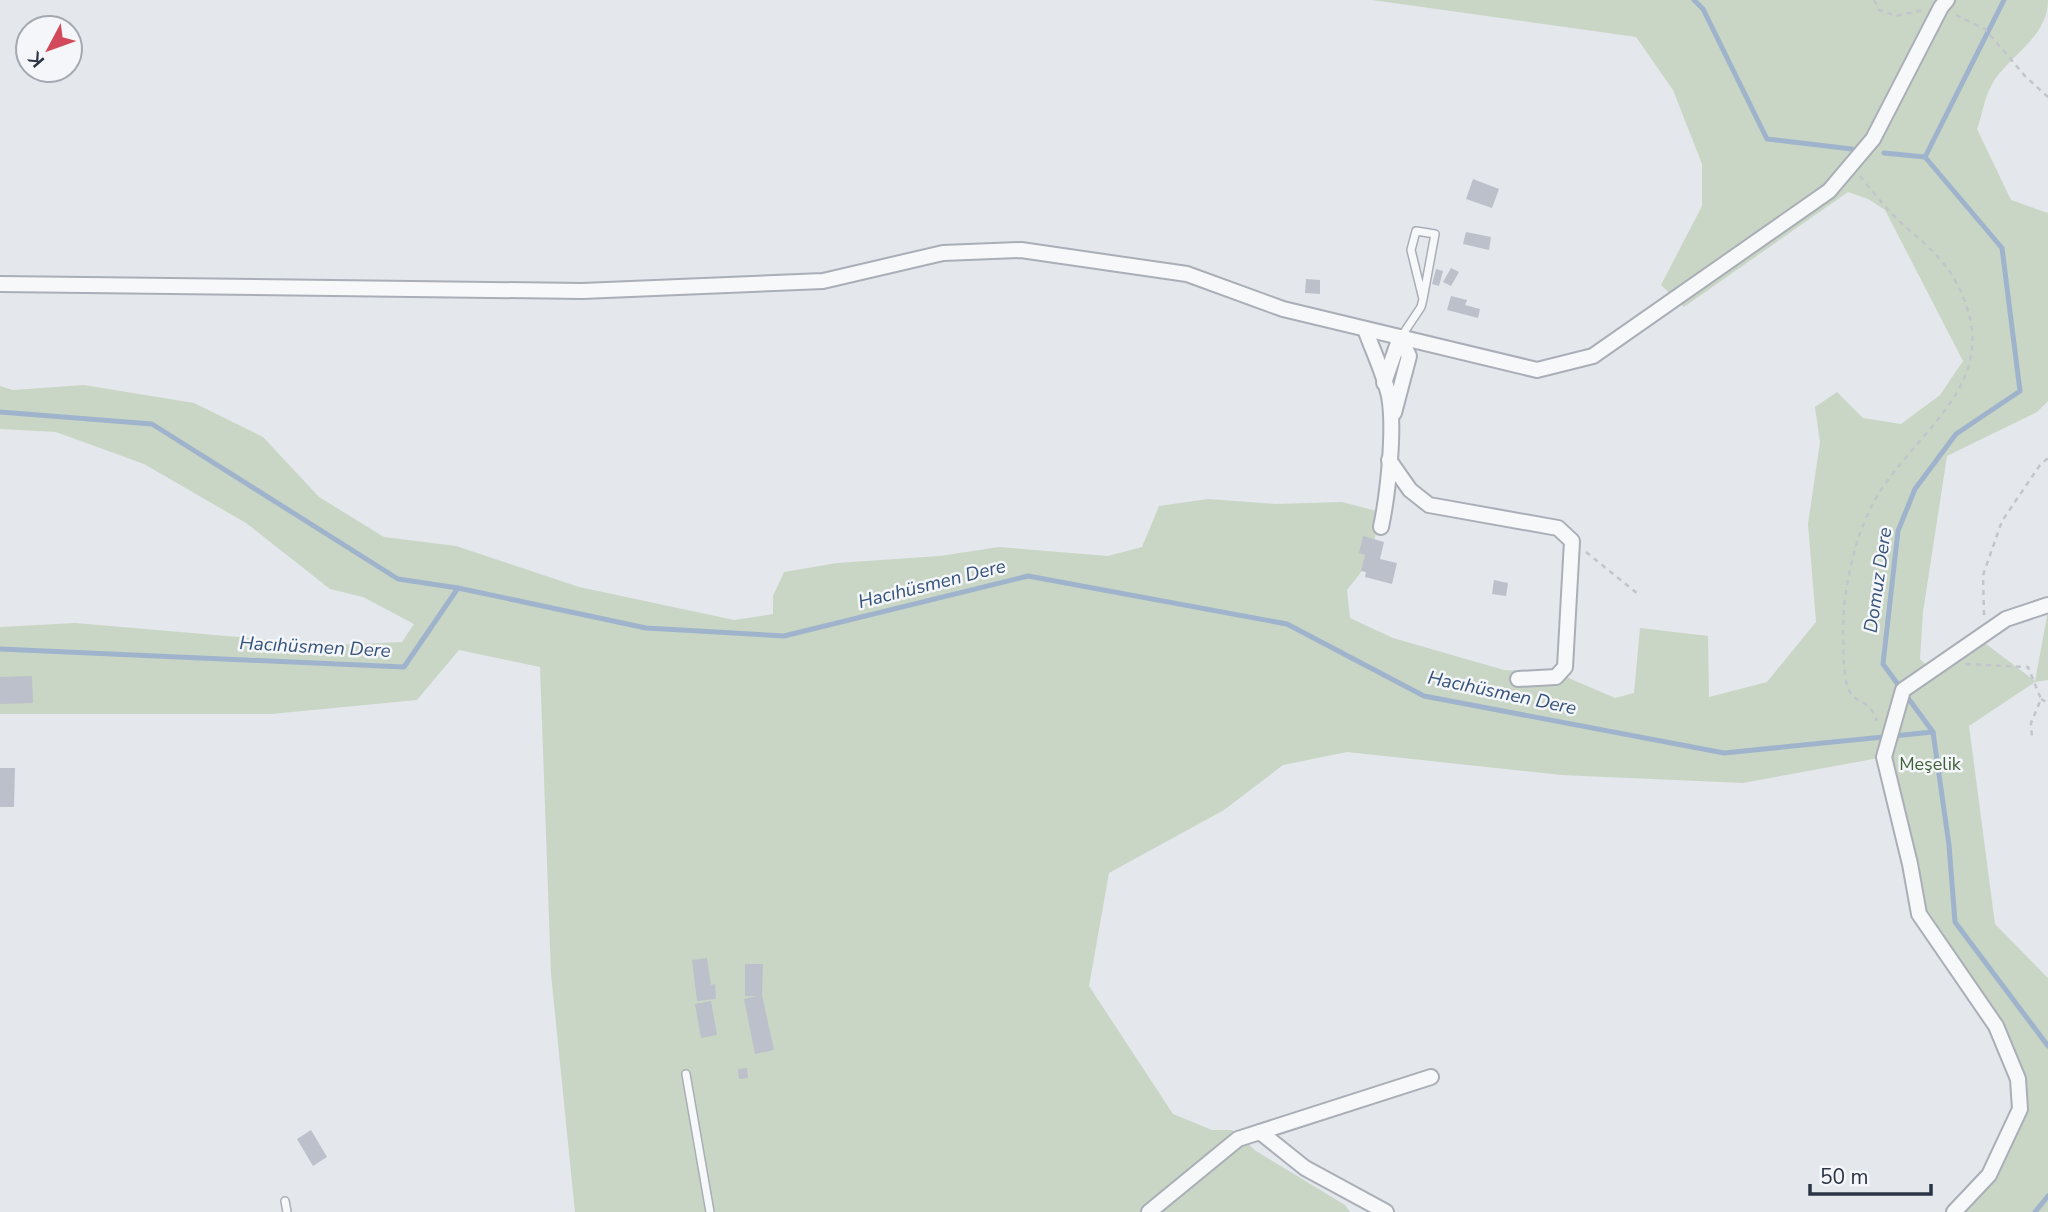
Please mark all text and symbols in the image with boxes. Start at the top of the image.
north arrow [14,14,84,84]
text: K [22,45,51,73]
water label: Domuz Dere [1858,526,1898,634]
water label: Hacıhüsmen Dere [855,553,1009,615]
water label: Hacıhüsmen Dere [239,630,391,664]
water label: Hacıhüsmen Dere [1425,665,1579,721]
park label: Meşelik [1899,752,1962,776]
scale bar [1810,1152,1931,1196]
text: 50 m [1820,1163,1869,1191]

